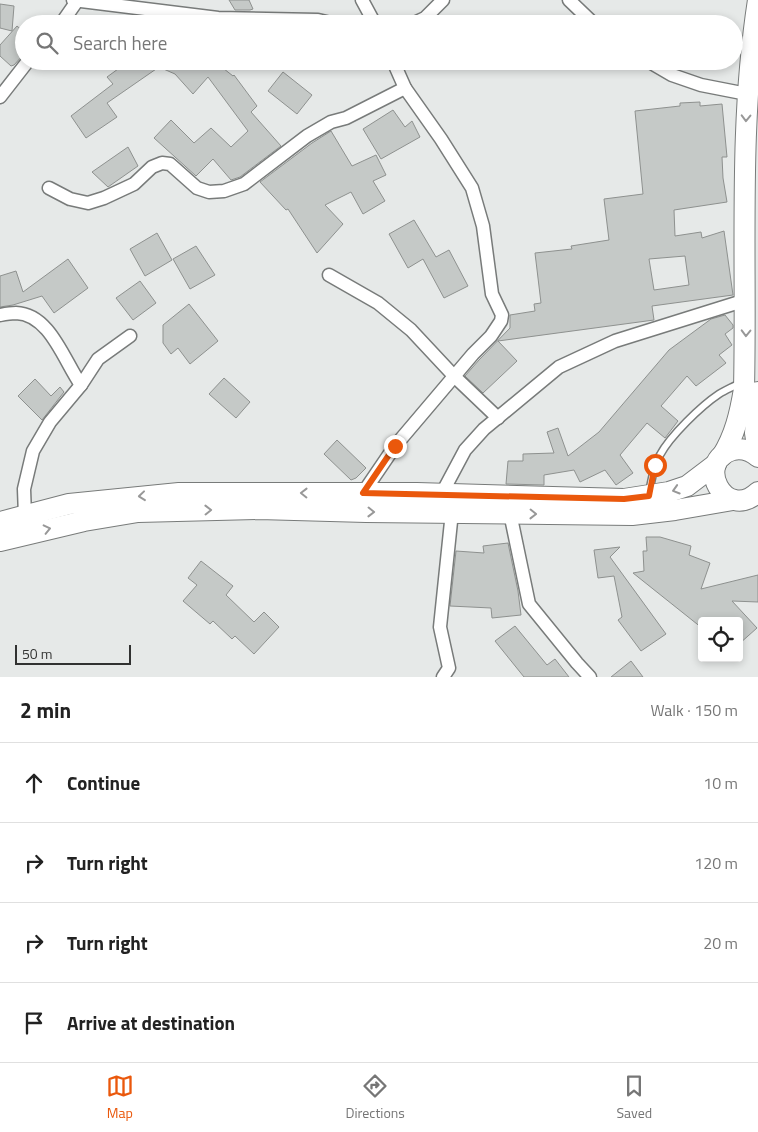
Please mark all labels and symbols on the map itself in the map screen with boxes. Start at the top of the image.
one-way arrow [740,114,751,122]
one-way arrow [741,330,751,337]
route end [384,435,407,458]
route start [644,454,667,477]
one-way arrow [672,484,681,494]
one-way arrow [300,488,308,499]
one-way arrow [138,490,146,501]
one-way arrow [204,505,212,515]
one-way arrow [367,507,375,517]
one-way arrow [529,508,537,519]
one-way arrow [43,524,52,535]
scale bar [15,642,131,665]

